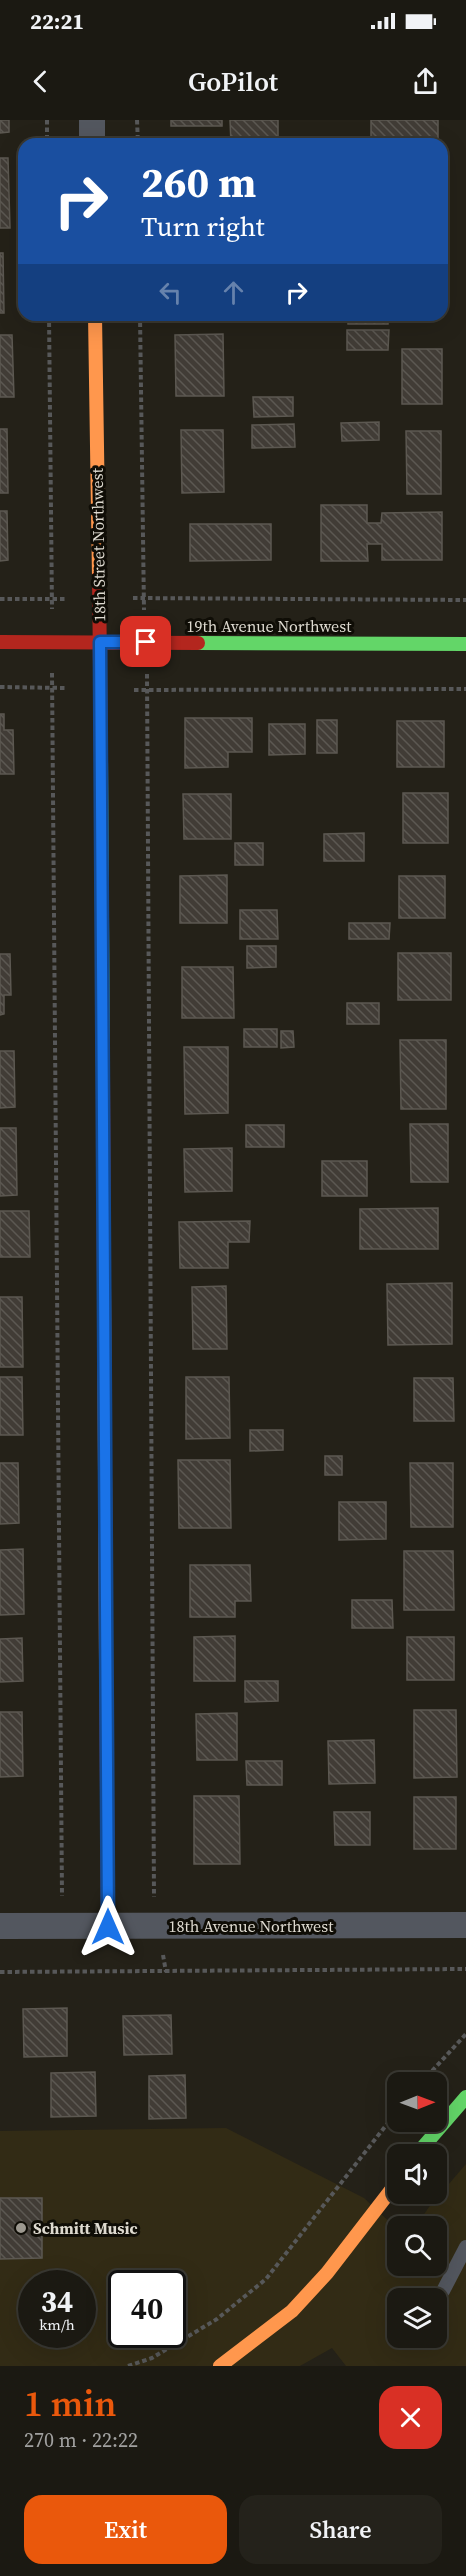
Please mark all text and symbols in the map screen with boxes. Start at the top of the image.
text: 22:21 [30,6,84,36]
text: GoPilot [188,63,278,100]
icon: back [24,65,57,98]
icon: share [409,65,442,98]
text: 260 m [141,153,256,211]
icon: right [42,162,120,240]
text: Turn right [141,208,265,245]
icon: left [154,276,187,309]
icon: ahead [217,276,250,309]
icon: right [280,276,313,309]
street label: 18th Street Northwest [86,467,110,622]
street label: 19th Avenue Northwest [187,615,352,637]
pin [120,616,171,667]
icon: arrive [129,625,162,658]
position arrow [76,1895,140,1959]
street label: 18th Avenue Northwest [169,1915,334,1937]
north arrow [387,2072,447,2132]
map controls [387,2072,447,2348]
button: sound [387,2144,447,2204]
button: search [387,2216,447,2276]
place label: Schmitt Music [33,2217,138,2239]
marker: Schmitt Music [14,2221,28,2235]
speed limit sign: 40 [108,2270,186,2348]
text: 34 [41,2281,73,2322]
button: layers [387,2288,447,2348]
text: km/h [39,2314,75,2335]
text: 1 min [24,2379,116,2428]
button: close [379,2386,442,2449]
text: 270 m · 22:22 [24,2426,138,2454]
button: Exit [24,2495,227,2564]
button: Share [239,2495,442,2564]

